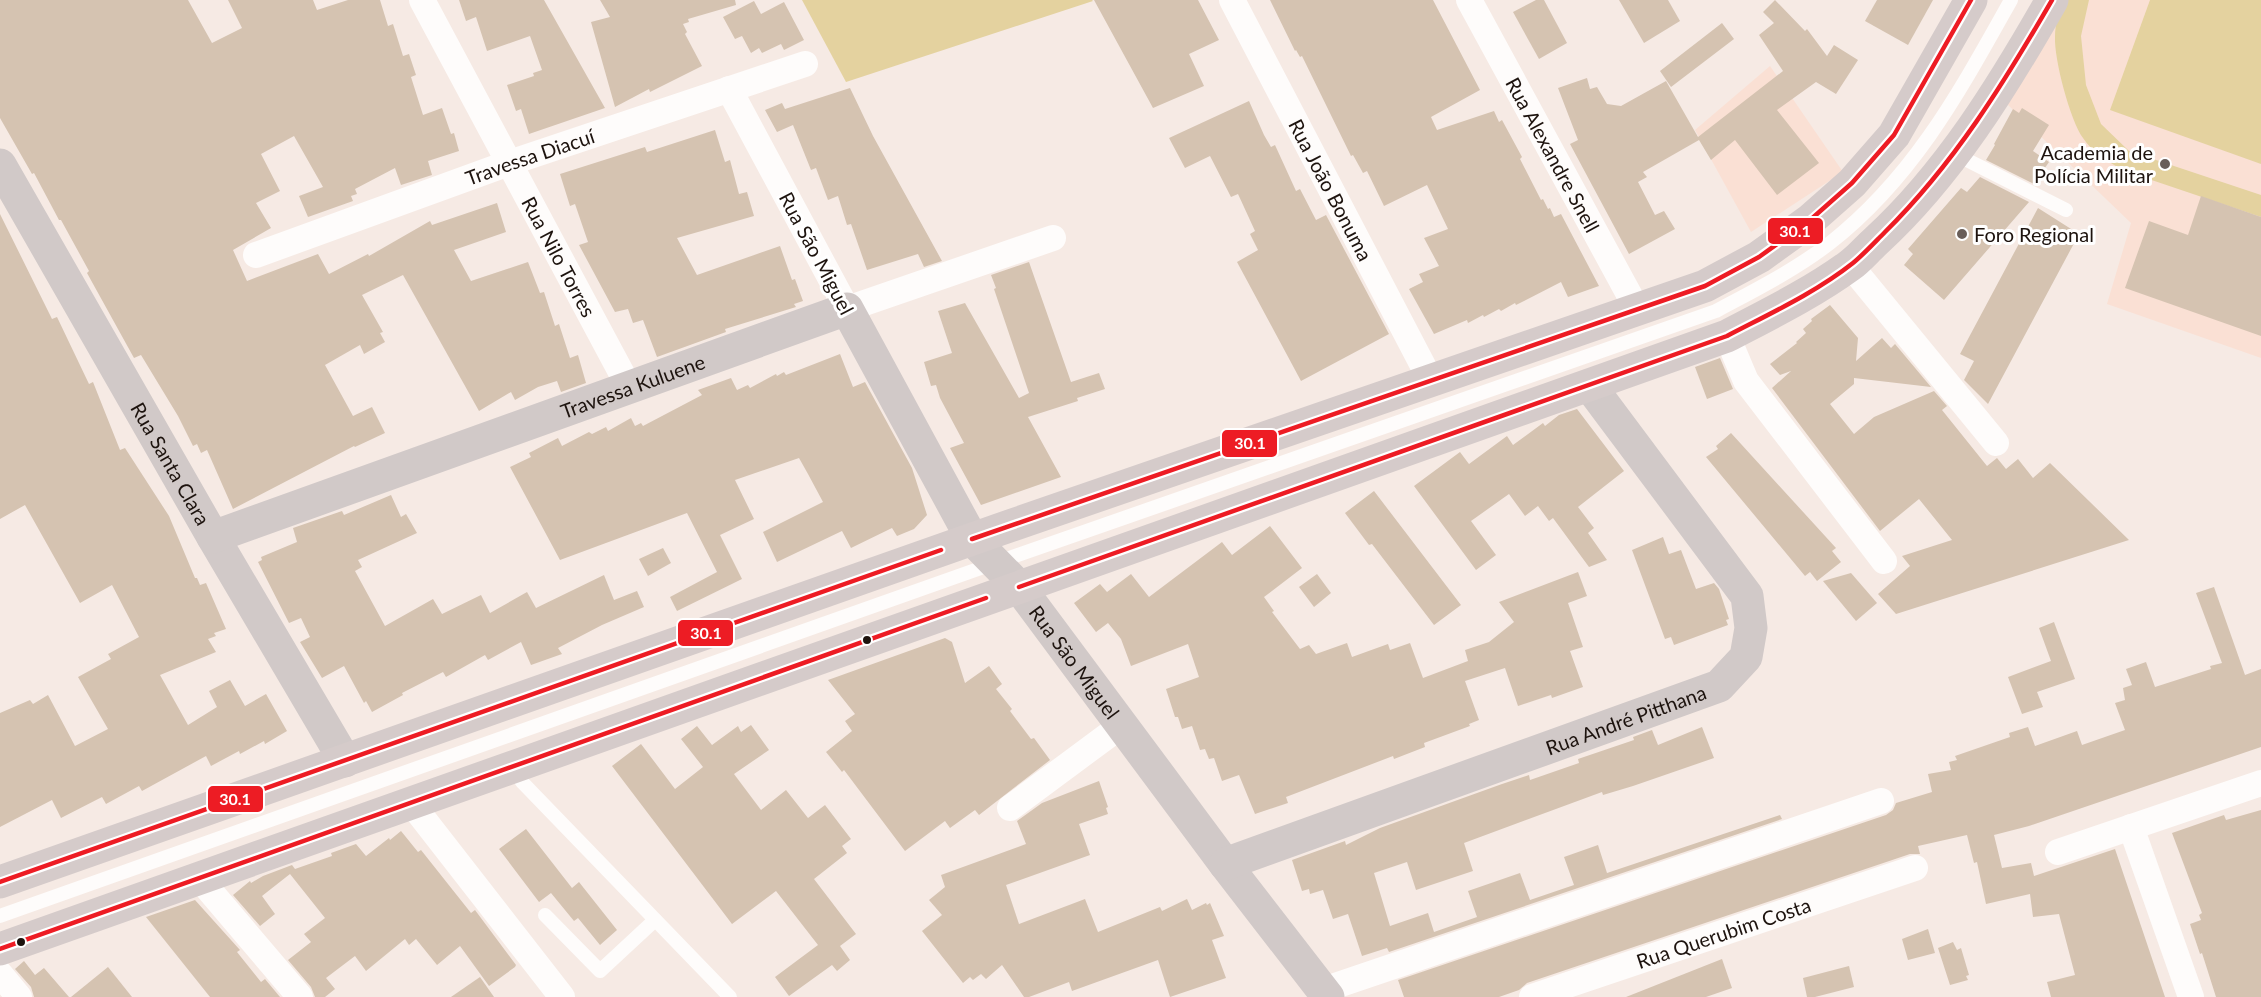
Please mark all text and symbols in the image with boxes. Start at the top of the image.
street label: Rua Alexandre Snell [1501,73,1605,236]
street label: Rua João Bonuma [1284,115,1378,265]
street label: Travessa Diacuí [462,123,599,190]
place label: Academia de Polícia Militar [2034,140,2154,187]
marker: Academia de Polícia Militar [2158,157,2172,171]
street label: Rua São Miguel [775,188,859,318]
street label: Rua Nilo Torres [517,192,601,321]
line badge: 30.1 [1767,217,1824,245]
text: 30.1 [1779,221,1811,240]
place label: Foro Regional [1974,222,2094,246]
marker: Foro Regional [1955,227,1969,241]
street label: Travessa Kuluene [557,349,708,423]
street label: Rua Santa Clara [126,398,215,529]
line badge: 30.1 [1221,429,1278,458]
text: 30.1 [1234,433,1266,452]
street label: Rua São Miguel [1025,600,1125,723]
line badge: 30.1 [677,619,734,647]
text: 30.1 [690,623,722,642]
unlabelled marker [861,634,873,646]
street label: Rua André Pitthana [1542,680,1709,759]
line badge: 30.1 [207,785,264,813]
text: 30.1 [219,789,251,808]
street label: Rua Querubim Costa [1633,892,1814,973]
unlabelled marker [15,936,27,948]

